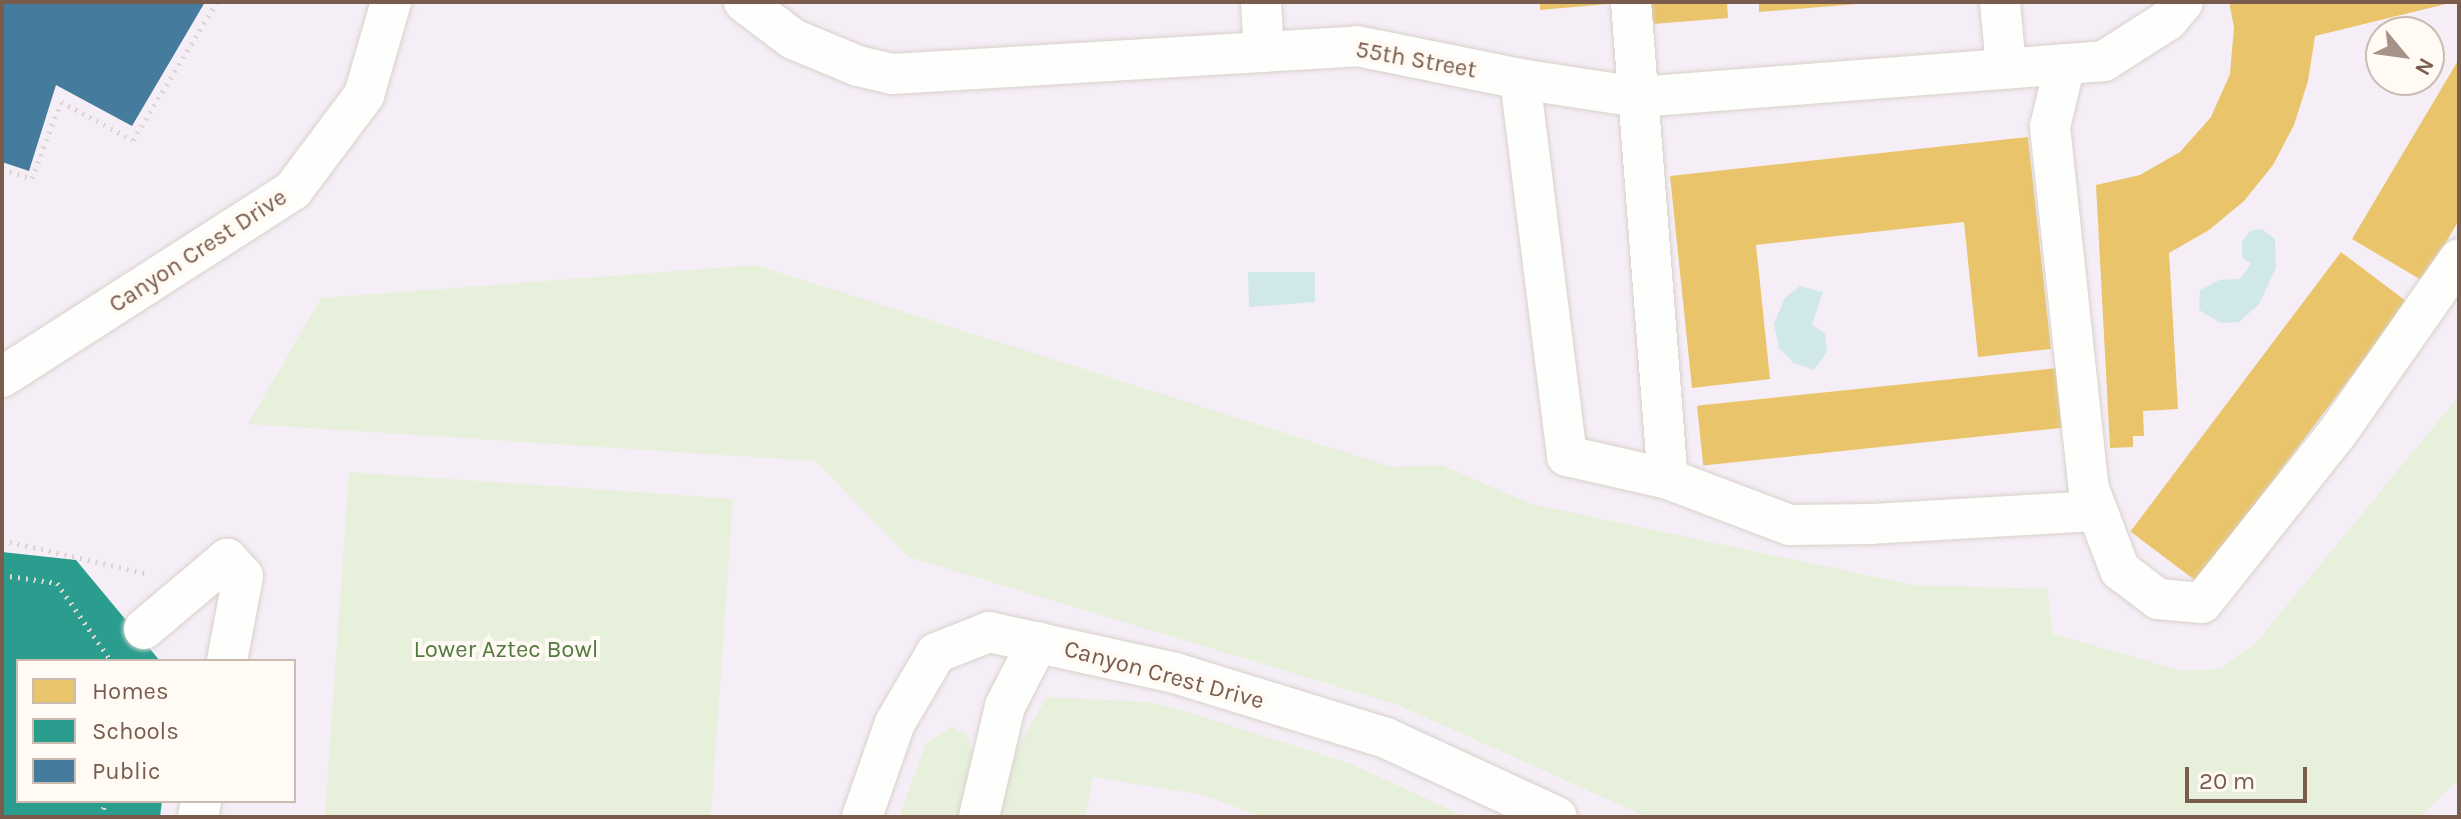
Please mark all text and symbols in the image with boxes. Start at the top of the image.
north arrow [2365,16,2445,96]
street label: 55th Street [1353,35,1479,85]
text: N [2409,53,2439,80]
street label: Canyon Crest Drive [104,183,292,319]
street label: Canyon Crest Drive [1061,634,1267,716]
park label: Lower Aztec Bowl [413,636,599,664]
legend [16,659,296,803]
text: Homes [92,677,169,705]
text: Schools [92,717,179,745]
scale bar [2189,751,2311,801]
text: Public [92,757,160,785]
text: 20 m [2199,767,2255,795]

